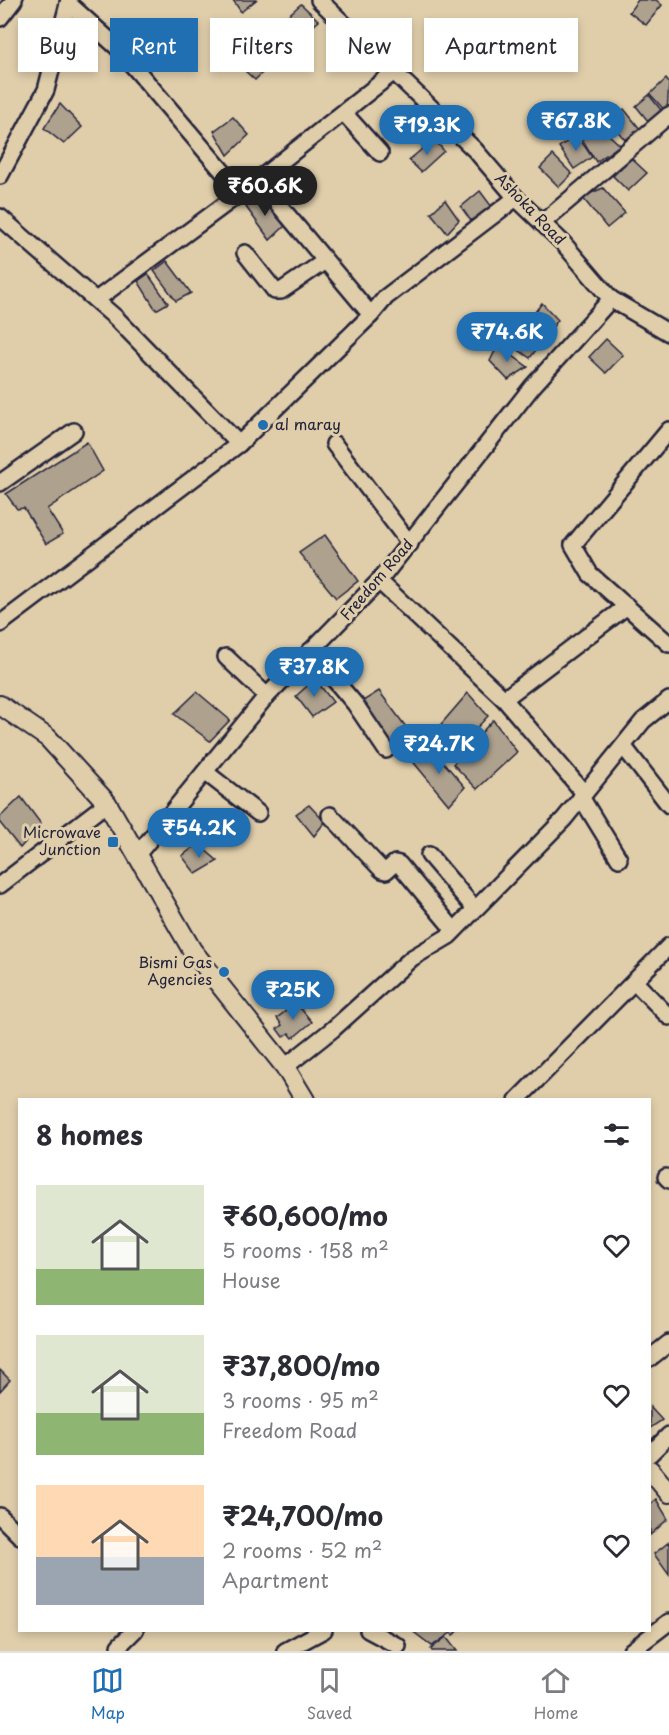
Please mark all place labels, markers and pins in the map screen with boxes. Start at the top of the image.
pin: ₹67.8K [527,101,625,152]
pin: ₹19.3K [378,105,476,156]
pin: ₹60.6K [216,166,314,217]
pin: ₹74.6K [458,312,556,363]
place label: al maray [275,412,341,435]
marker: al maray [256,418,270,432]
pin: ₹37.8K [265,647,363,698]
pin: ₹24.7K [390,724,488,775]
pin: ₹54.2K [150,808,248,859]
place label: Microwave Junction [23,820,101,860]
marker: Microwave Junction [106,835,120,849]
place label: Bismi Gas Agencies [138,950,212,990]
marker: Bismi Gas Agencies [217,965,231,979]
pin: ₹25K [257,970,329,1021]

